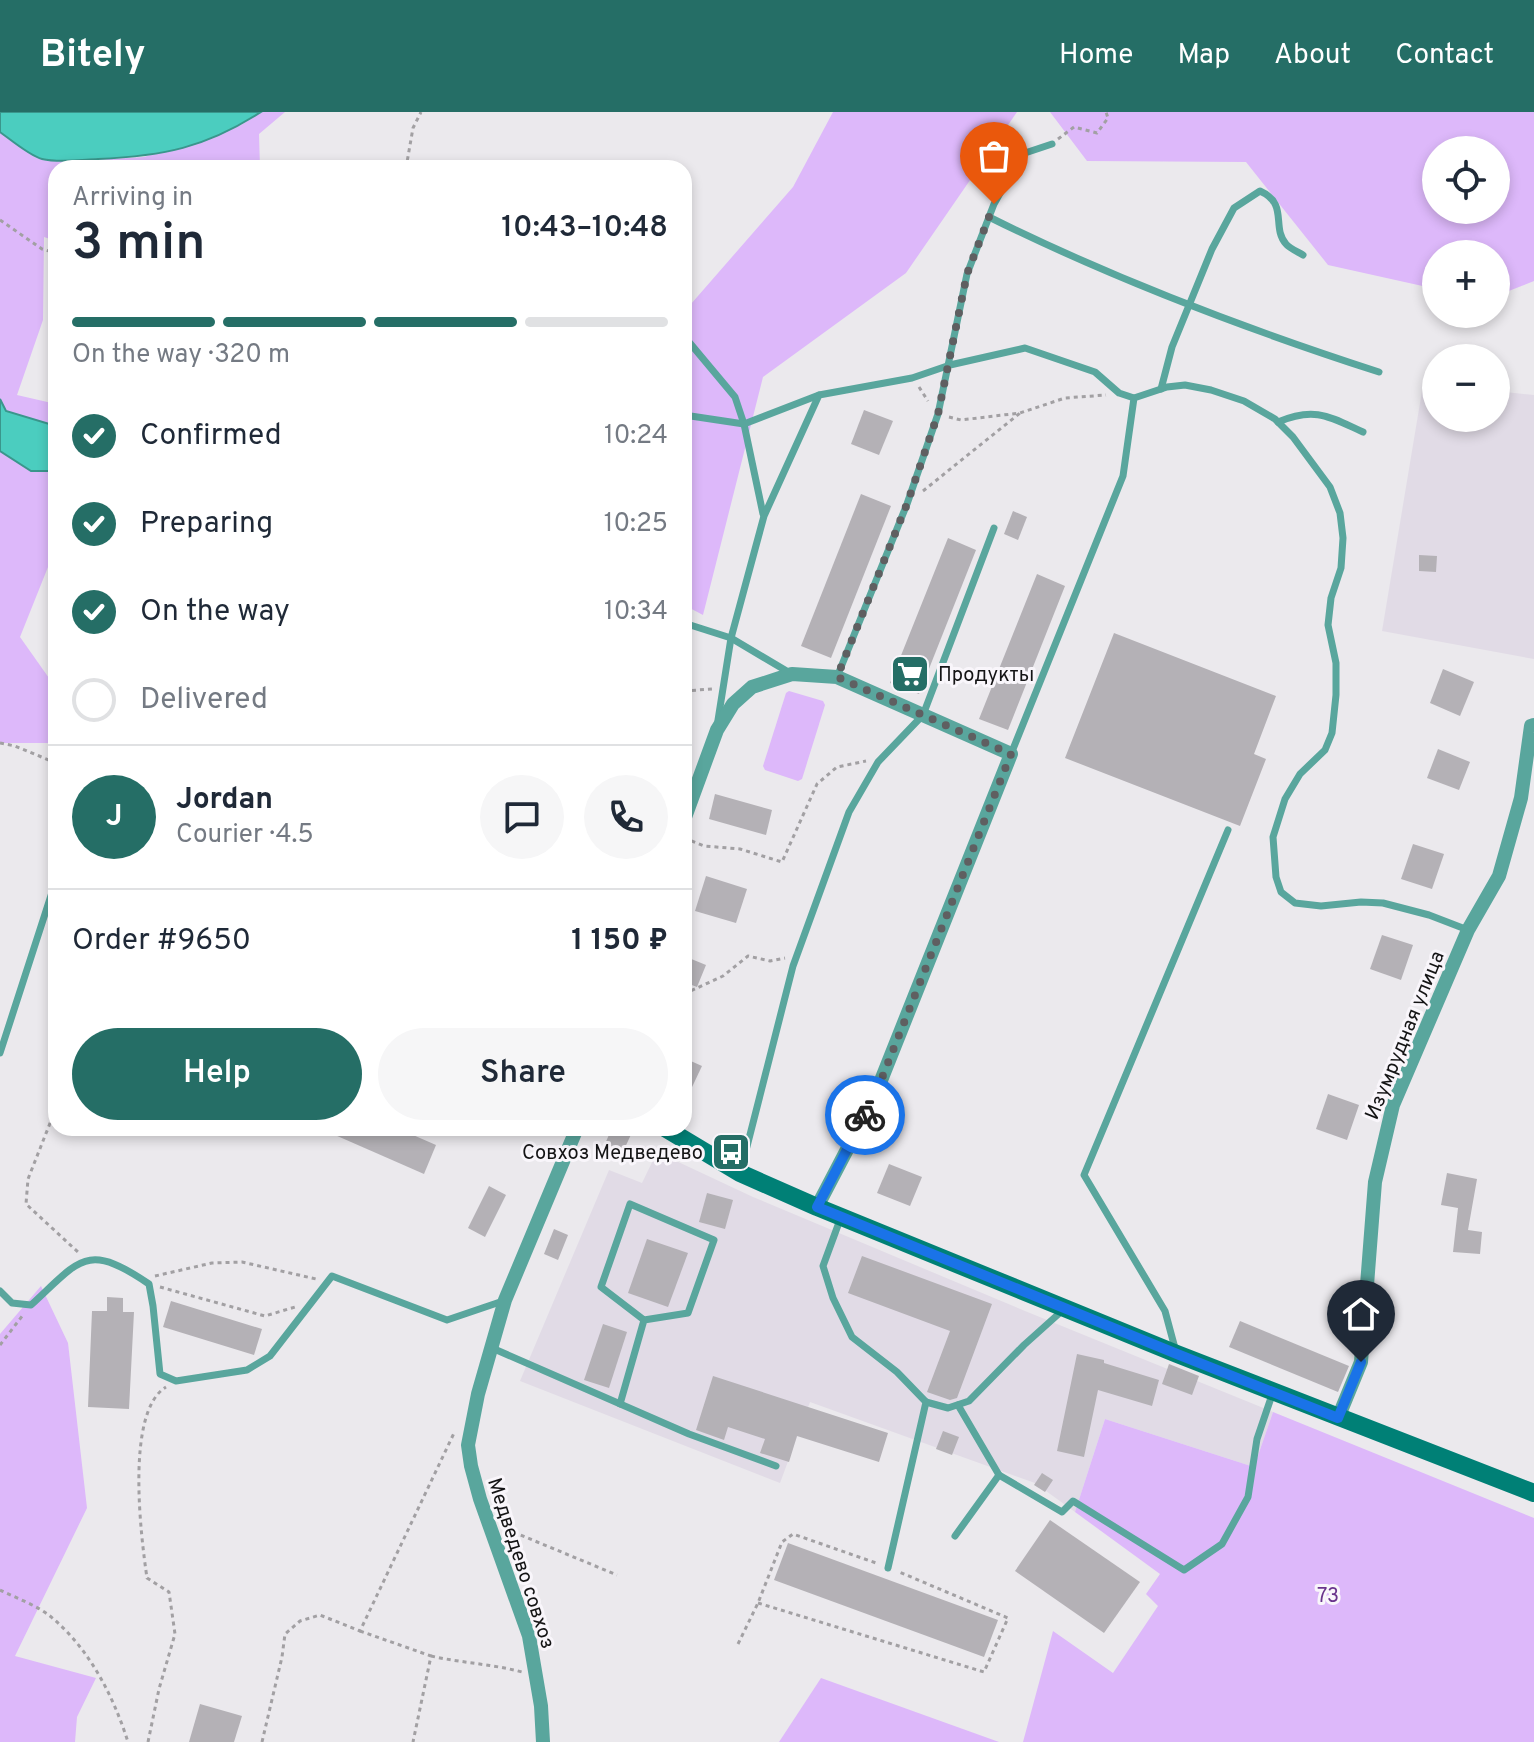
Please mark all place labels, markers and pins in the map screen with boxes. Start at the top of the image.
pin [960,122,1028,204]
supermarket icon: Продукты [889,653,931,695]
place label: Продукты [938,663,1034,689]
bus stop icon: Совхоз Медведево [710,1131,752,1173]
place label: Совхоз Медведево [522,1141,703,1167]
pin [1327,1280,1395,1362]

